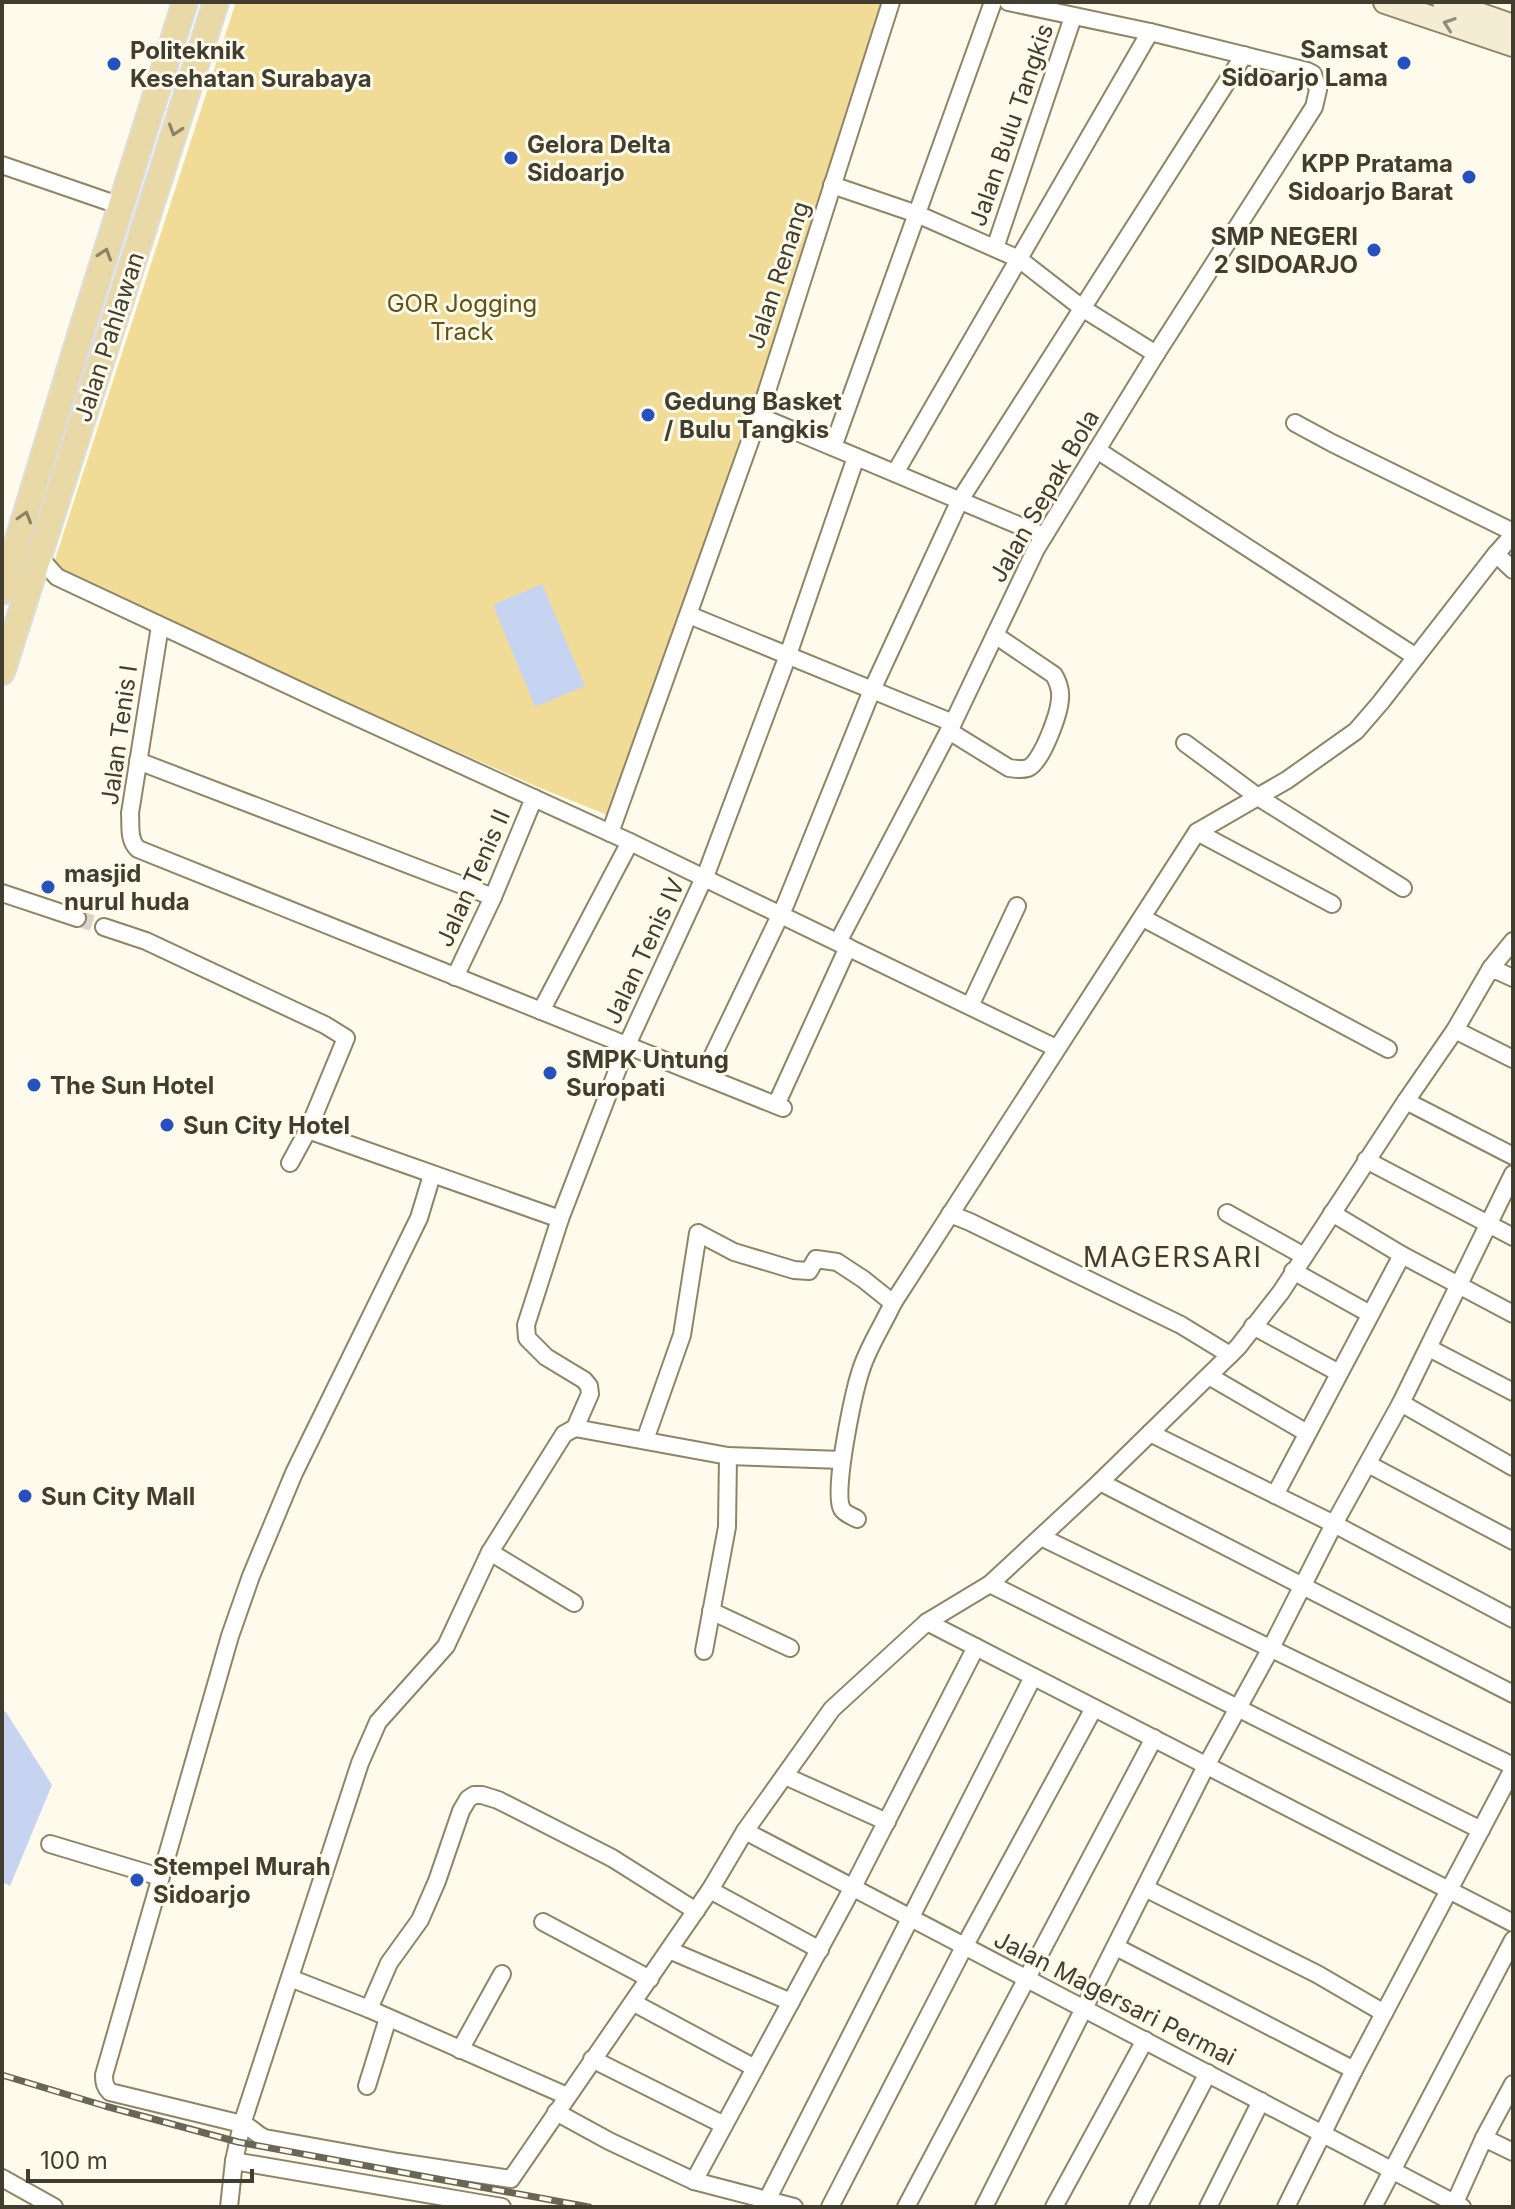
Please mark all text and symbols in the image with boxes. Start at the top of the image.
one-way arrow [1443,17,1456,33]
street label: Jalan Bulu Tangkis [963,20,1059,230]
place label: Samsat Sidoarjo Lama [1221,35,1388,92]
place label: Politeknik Kesehatan Surabaya [130,36,372,93]
marker: Samsat Sidoarjo Lama [1395,54,1413,72]
marker: Politeknik Kesehatan Surabaya [105,55,123,73]
one-way arrow [168,122,184,136]
place label: Gelora Delta Sidoarjo [527,130,671,187]
marker: Gelora Delta Sidoarjo [502,149,520,167]
place label: KPP Pratama Sidoarjo Barat [1288,149,1453,206]
marker: KPP Pratama Sidoarjo Barat [1460,168,1478,186]
street label: Jalan Renang [741,198,815,352]
place label: SMP NEGERI 2 SIDOARJO [1211,222,1358,279]
marker: SMP NEGERI 2 SIDOARJO [1365,241,1383,259]
street label: Jalan Pahlawan [68,248,150,426]
one-way arrow [96,248,112,262]
park label: GOR Jogging Track [387,289,537,346]
place label: Gedung Basket / Bulu Tangkis [664,387,842,444]
street label: Jalan Sepak Bola [983,405,1105,587]
marker: Gedung Basket / Bulu Tangkis [639,406,657,424]
one-way arrow [16,511,32,525]
street label: Jalan Tenis I [95,663,143,807]
street label: Jalan Tenis II [430,805,516,951]
place label: masjid nurul huda [64,859,190,916]
street label: Jalan Tenis IV [598,874,690,1028]
marker: masjid nurul huda [39,878,57,896]
place label: SMPK Untung Suropati [566,1045,729,1102]
marker: SMPK Untung Suropati [541,1064,559,1082]
place label: The Sun Hotel [50,1071,214,1100]
marker: The Sun Hotel [25,1076,43,1094]
place label: Sun City Hotel [183,1111,350,1140]
marker: Sun City Hotel [158,1116,176,1134]
district label: MAGERSARI [1083,1240,1263,1274]
place label: Sun City Mall [41,1482,195,1511]
marker: Sun City Mall [16,1487,34,1505]
place label: Stempel Murah Sidoarjo [153,1852,331,1909]
marker: Stempel Murah Sidoarjo [128,1871,146,1889]
street label: Jalan Magersari Permai [989,1924,1241,2072]
scale bar [28,2133,252,2183]
text: 100 m [40,2146,108,2175]

